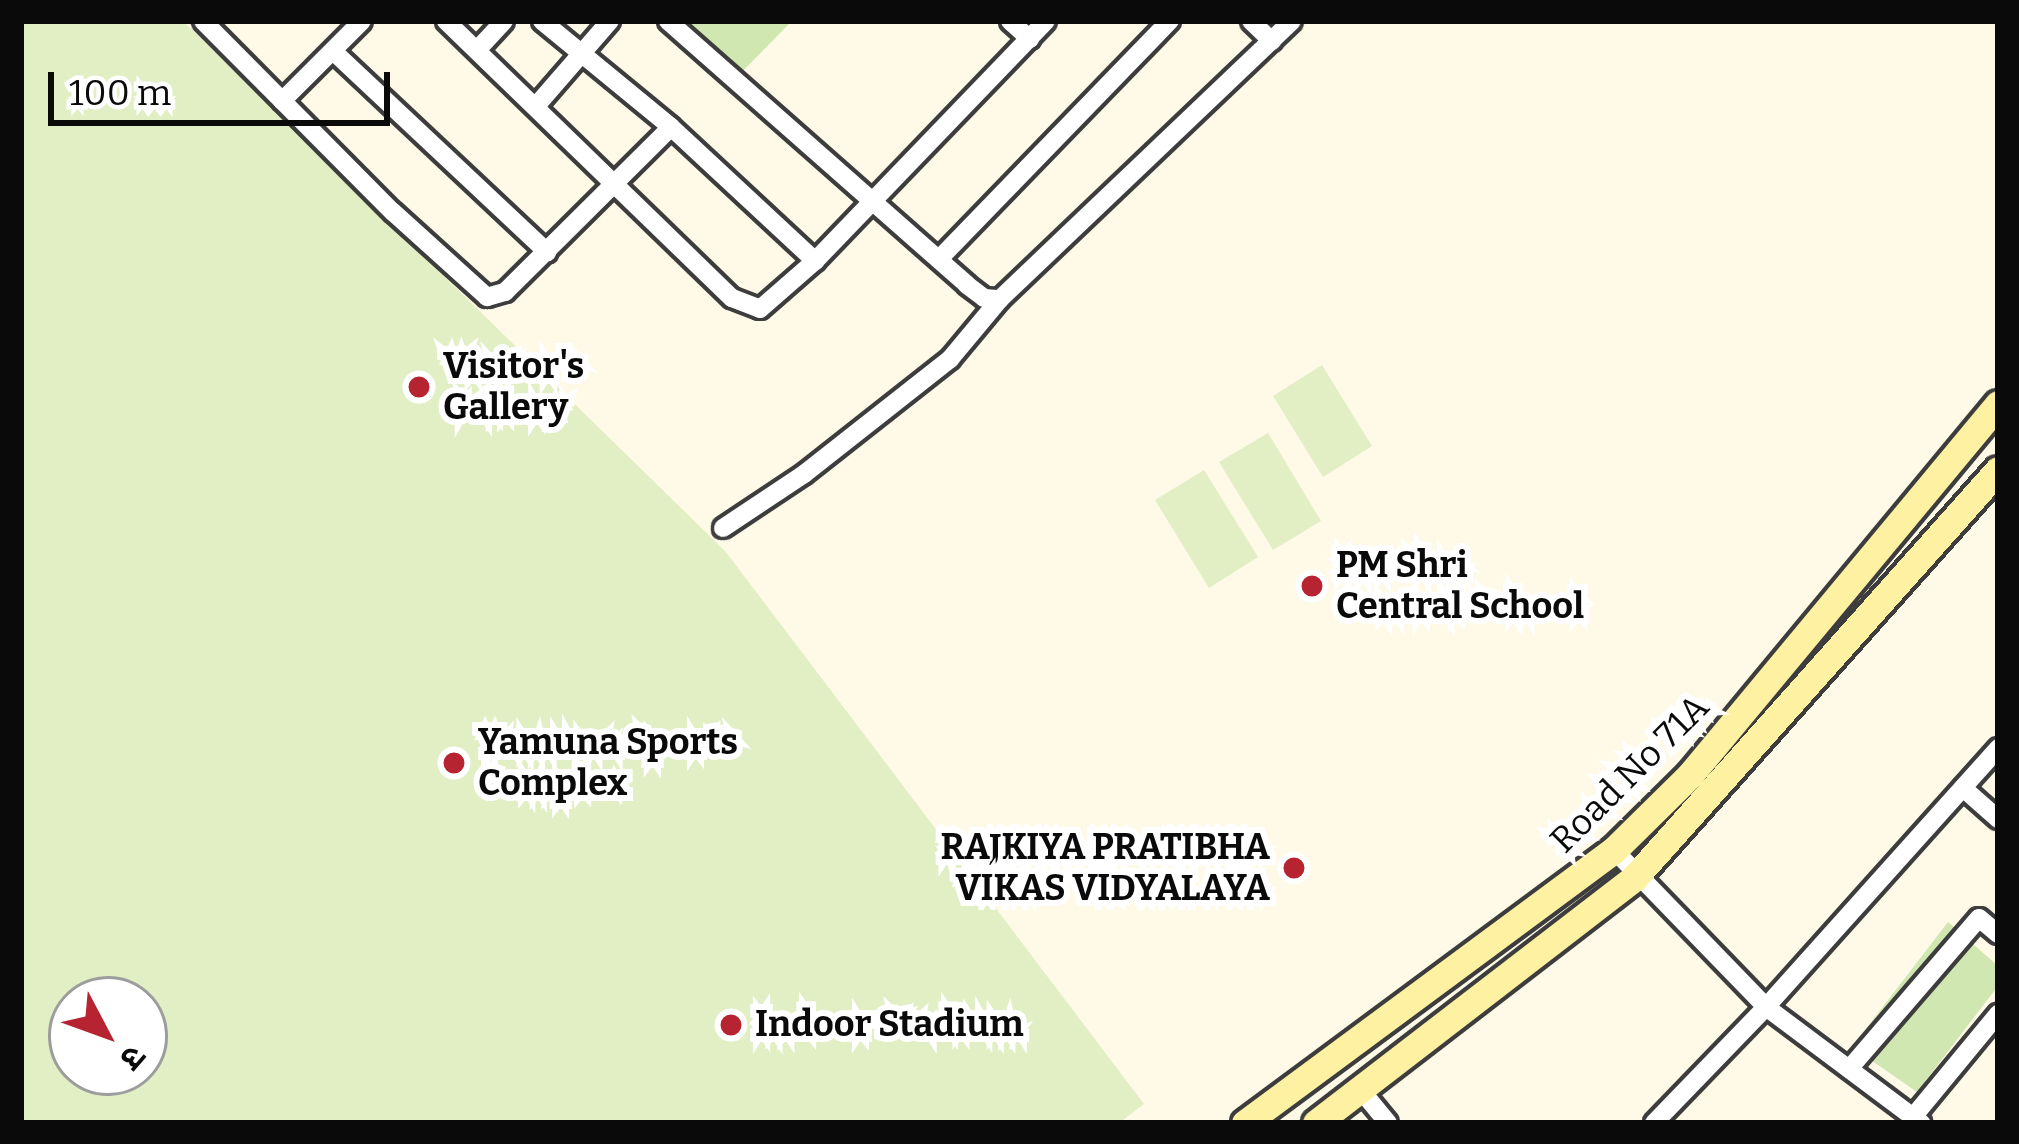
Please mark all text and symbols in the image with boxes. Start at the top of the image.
scale bar [54,48,396,122]
text: 100 m [69,71,171,115]
place label: Visitor's Gallery [443,344,584,429]
marker: Visitor's Gallery [406,374,432,400]
place label: PM Shri Central School [1336,543,1584,628]
marker: PM Shri Central School [1299,573,1325,599]
street label: Road No 71A [1542,686,1718,862]
place label: Yamuna Sports Complex [478,720,738,805]
marker: Yamuna Sports Complex [441,750,467,776]
place label: RAJKIYA PRATIBHA VIKAS VIDYALAYA [940,825,1270,910]
marker: RAJKIYA PRATIBHA VIKAS VIDYALAYA [1281,855,1307,881]
north arrow [48,976,168,1096]
place label: Indoor Stadium [755,1003,1024,1047]
marker: Indoor Stadium [718,1012,744,1038]
text: उ [111,1037,154,1078]

